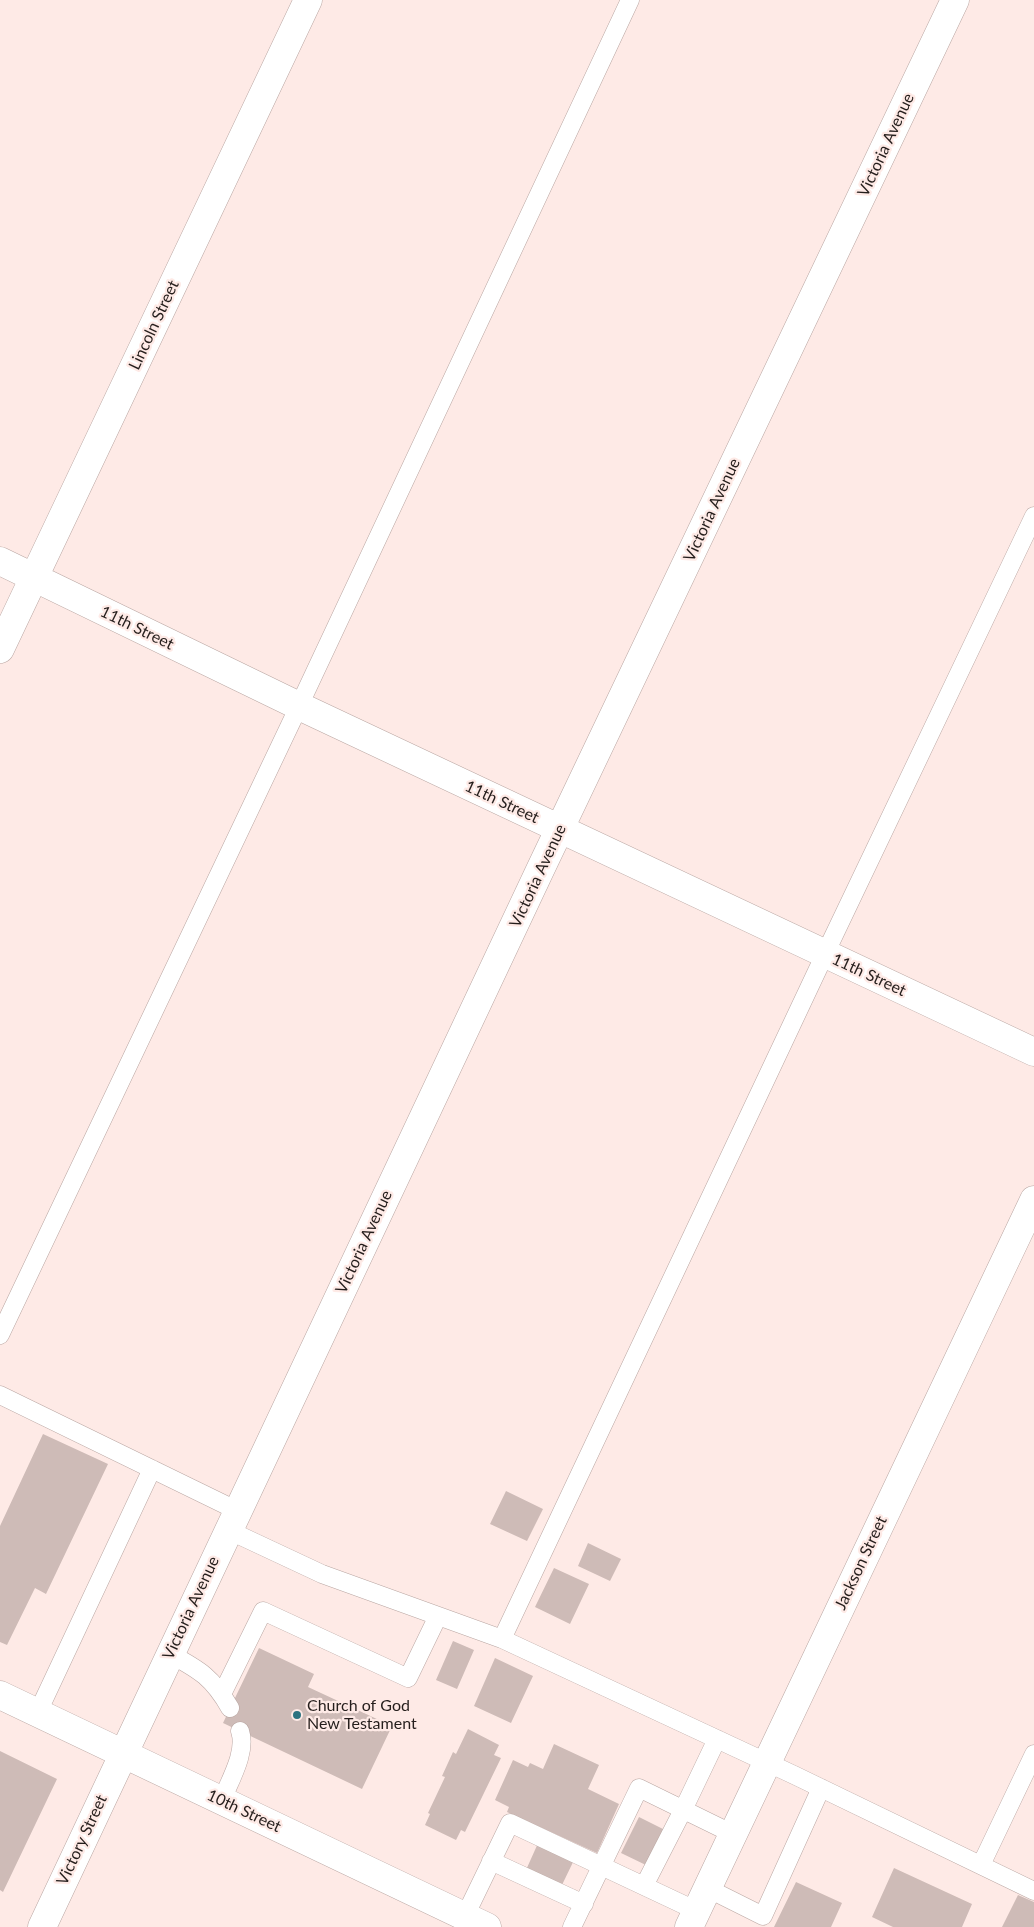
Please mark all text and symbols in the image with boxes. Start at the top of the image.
street label: Victoria Avenue [854,90,918,200]
street label: Lincoln Street [125,277,183,373]
street label: Victoria Avenue [680,455,744,565]
street label: 11th Street [97,602,177,654]
street label: 11th Street [462,777,542,827]
street label: Victoria Avenue [506,821,570,931]
street label: 11th Street [829,950,909,1000]
street label: Victoria Avenue [332,1187,396,1297]
street label: Jackson Street [831,1513,891,1613]
street label: Victoria Avenue [159,1553,223,1663]
place label: Church of God New Testament [307,1696,417,1734]
marker: Church of God New Testament [291,1709,303,1721]
street label: 10th Street [204,1786,284,1836]
street label: Victory Street [53,1792,111,1888]

